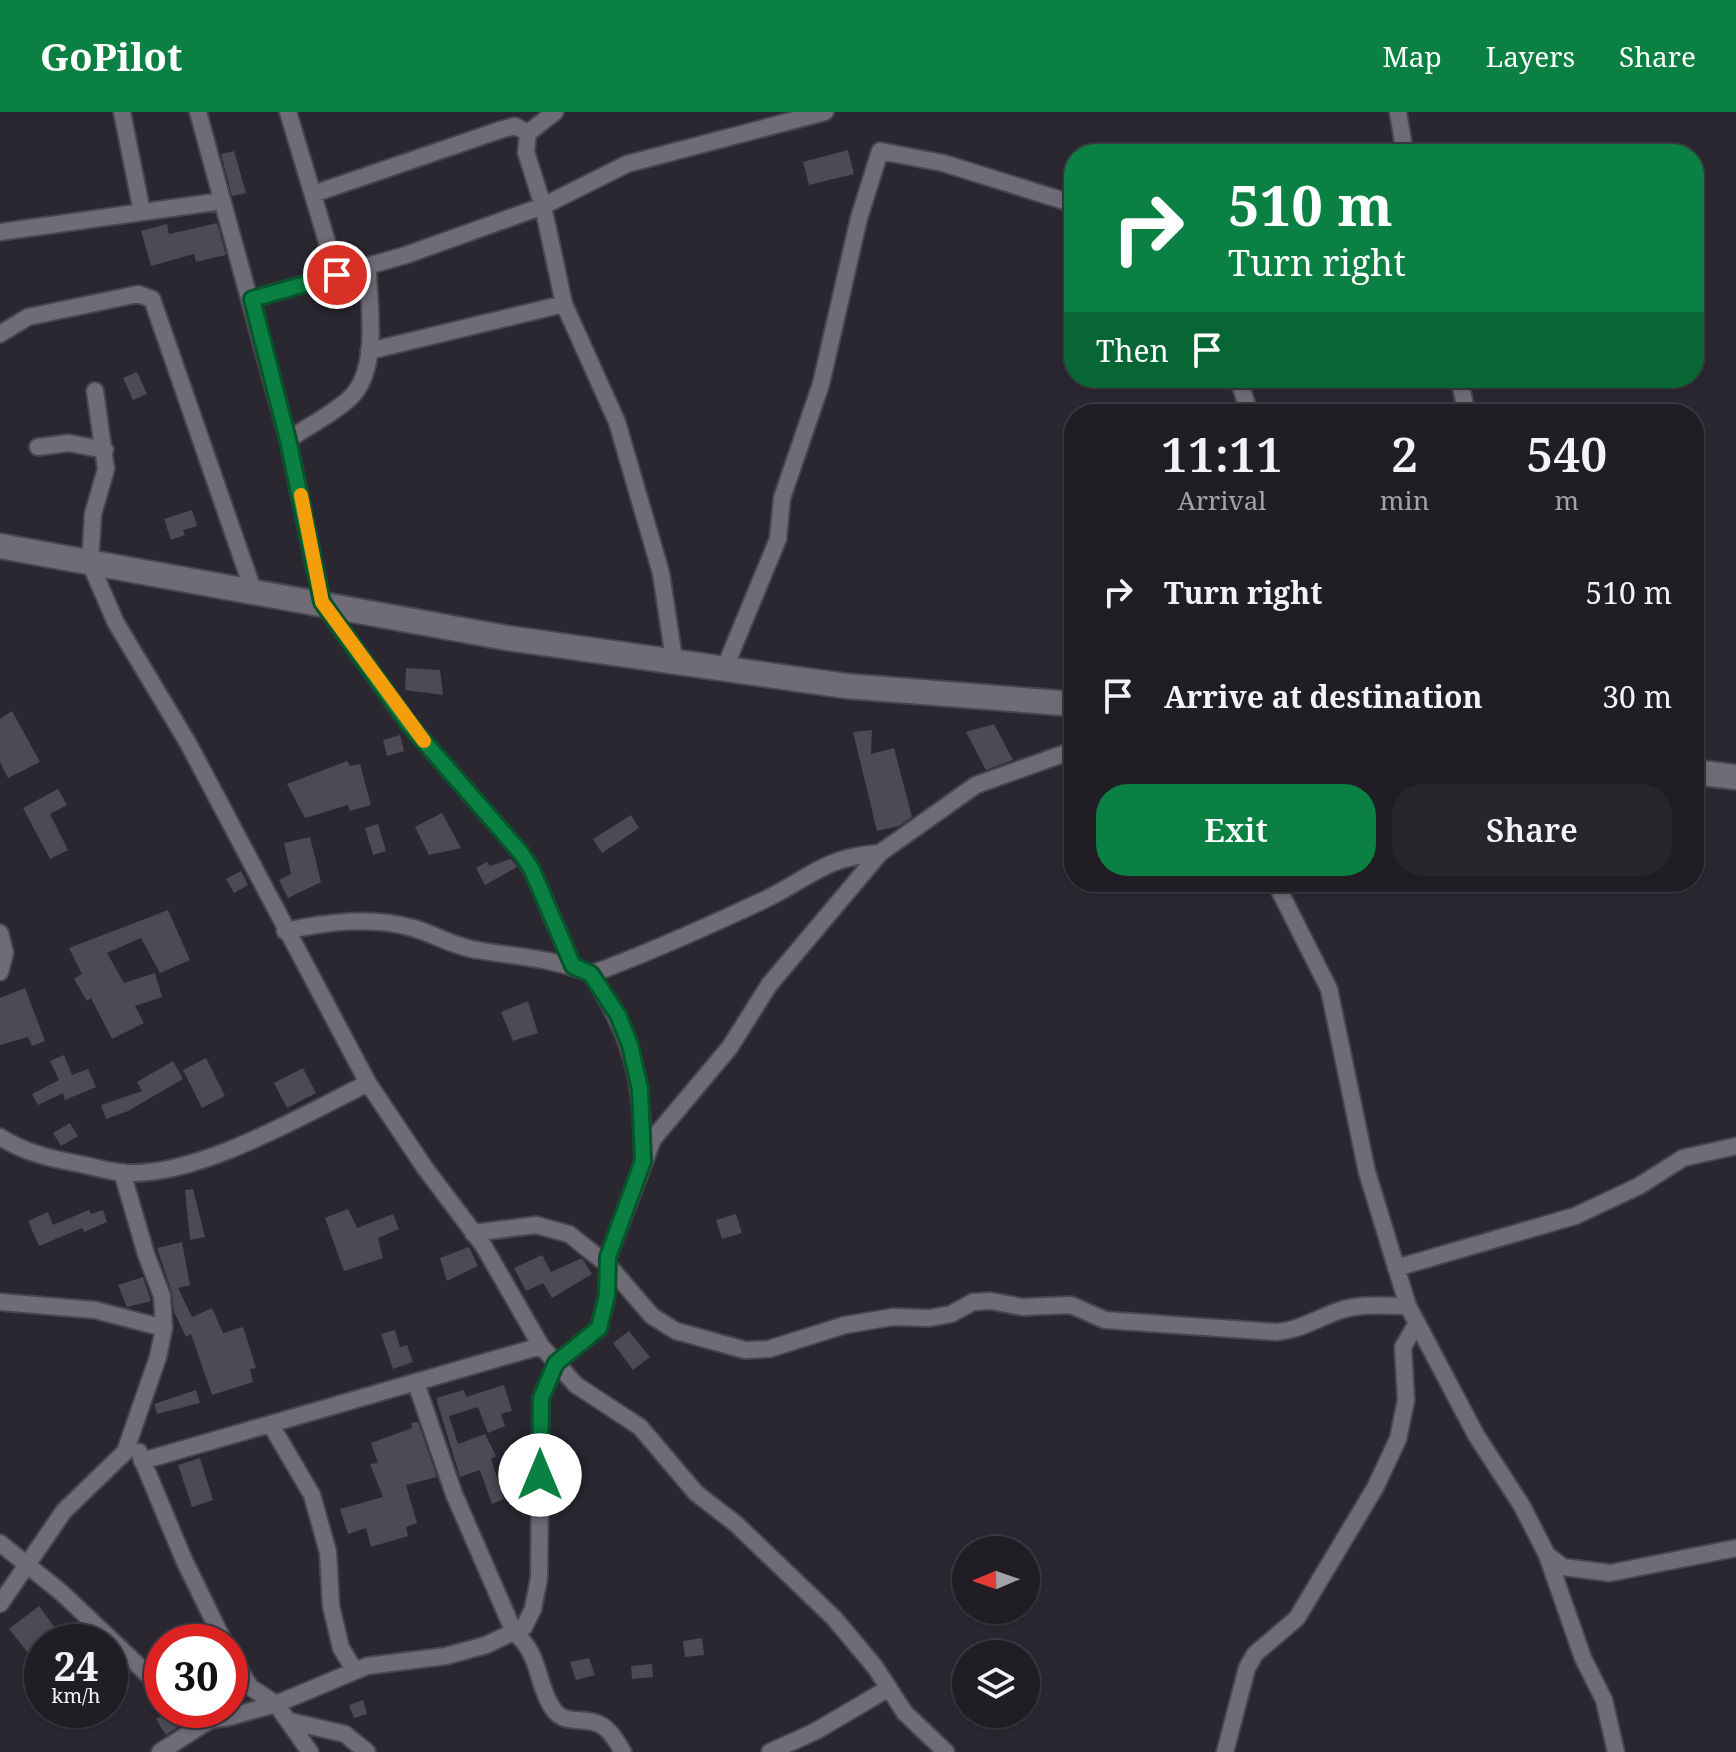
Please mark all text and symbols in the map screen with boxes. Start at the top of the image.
text: GoPilot [40,30,182,82]
text: Map [1383,37,1442,75]
text: Layers [1486,37,1575,75]
text: Share [1619,37,1696,75]
text: 510 m [1228,166,1393,242]
icon: right [1096,176,1200,280]
text: Turn right [1228,238,1406,287]
pin [303,241,371,309]
icon: arrive [315,253,359,297]
icon: arrive [1185,328,1229,372]
text: Then [1096,330,1169,371]
text: 11:11 [1161,421,1283,486]
text: 2 [1391,421,1418,486]
text: 540 [1526,421,1607,486]
text: Arrival [1177,482,1266,518]
text: min [1380,482,1429,518]
text: m [1554,482,1579,518]
icon: right [1096,570,1140,614]
text: Turn right [1164,572,1322,613]
text: 510 m [1586,572,1672,613]
icon: arrive [1096,674,1140,718]
text: Arrive at destination [1164,676,1483,717]
text: 30 m [1602,676,1672,717]
button: Exit [1096,784,1376,876]
button: Share [1392,784,1672,876]
position arrow [498,1433,582,1517]
north arrow [952,1536,1040,1624]
map controls [952,1536,1040,1728]
speed limit sign: 30 [144,1624,248,1728]
text: 24 [53,1638,99,1693]
button: layers [952,1640,1040,1728]
text: km/h [51,1682,101,1709]

